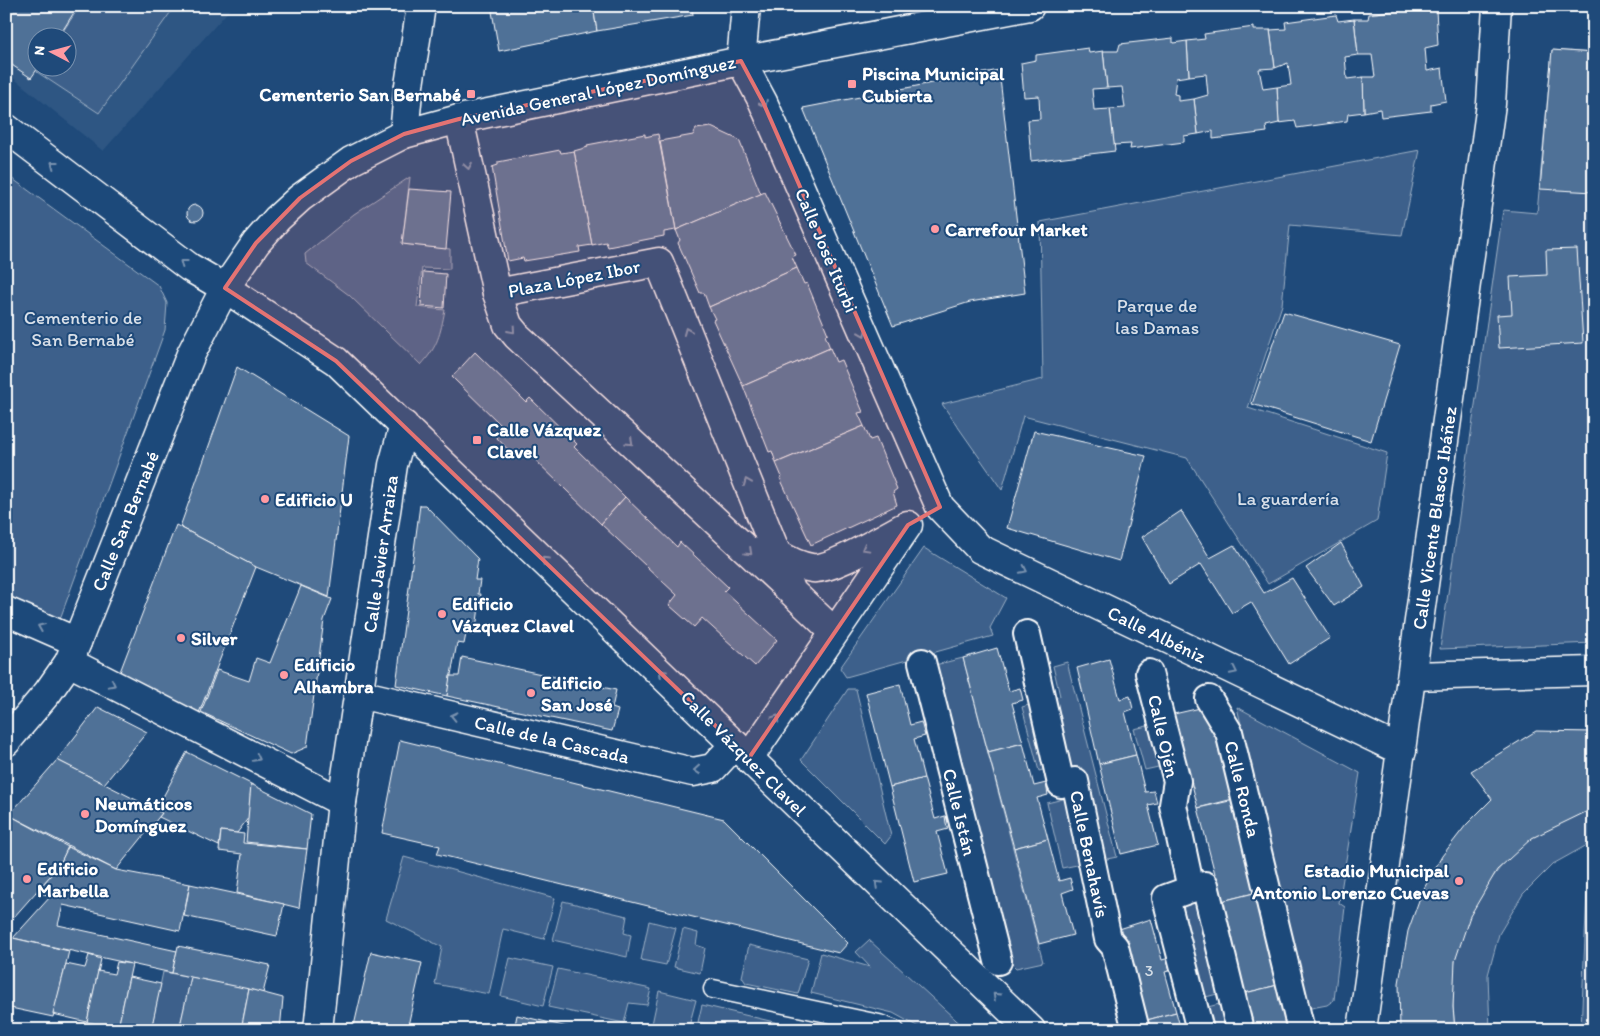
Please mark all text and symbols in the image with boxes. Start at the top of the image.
north arrow [28,28,78,78]
text: N [31,45,49,56]
street label: Avenida General López Domínguez [458,50,738,131]
place label: Piscina Municipal Cubierta [862,62,1005,107]
marker: Piscina Municipal Cubierta [846,78,858,90]
place label: Cementerio San Bernabé [259,83,461,106]
marker: Cementerio San Bernabé [465,88,477,100]
one-way arrow [757,99,768,108]
one-way arrow [51,162,60,170]
one-way arrow [463,162,473,171]
street label: Calle José Iturbi [790,184,863,316]
place label: Carrefour Market [945,218,1088,241]
marker: Carrefour Market [929,223,941,235]
street label: Plaza López Ibor [506,254,643,303]
one-way arrow [180,260,189,268]
park label: Parque de las Damas [1115,294,1199,339]
park label: Cementerio de San Bernabé [24,306,142,351]
one-way arrow [507,324,515,333]
one-way arrow [683,327,693,336]
one-way arrow [857,328,868,337]
street label: Calle Vicente Blasco Ibáñez [1407,405,1462,631]
place label: Calle Vázquez Clavel [487,418,601,463]
marker: Calle Vázquez Clavel [471,434,483,446]
one-way arrow [625,436,634,445]
street label: Calle San Bernabé [87,448,164,595]
street label: Calle Javier Arraiza [358,474,403,634]
one-way arrow [743,478,754,487]
park label: La guardería [1237,487,1339,510]
place label: Edificio U [275,488,353,511]
marker: Edificio U [259,493,271,505]
one-way arrow [861,542,870,552]
one-way arrow [744,547,753,556]
one-way arrow [541,557,550,566]
one-way arrow [1019,564,1028,574]
place label: Edificio Vázquez Clavel [452,592,575,637]
street label: Calle Albéniz [1104,601,1210,668]
marker: Edificio Vázquez Clavel [436,608,448,620]
one-way arrow [37,622,46,633]
place label: Silver [191,627,238,650]
marker: Silver [175,632,187,644]
place label: Edificio Alhambra [293,653,374,698]
one-way arrow [1229,664,1238,675]
marker: Edificio Alhambra [278,669,290,681]
one-way arrow [658,670,667,679]
place label: Edificio San José [541,671,613,716]
one-way arrow [107,678,116,688]
street label: Calle Vázquez Clavel [676,686,812,822]
marker: Edificio San José [525,687,537,699]
street label: Calle Ojén [1143,692,1184,780]
street label: Calle de la Cascada [472,710,632,769]
one-way arrow [449,711,458,722]
one-way arrow [770,714,780,723]
street label: Calle Ronda [1219,738,1266,840]
one-way arrow [251,752,260,762]
one-way arrow [693,764,701,775]
street label: Calle Istán [938,766,981,858]
street label: Calle Benahavís [1065,788,1114,920]
place label: Neumáticos Domínguez [95,792,193,837]
marker: Neumáticos Domínguez [79,808,91,820]
place label: Edificio Marbella [37,857,109,902]
place label: Estadio Municipal Antonio Lorenzo Cuevas [1251,859,1450,904]
marker: Edificio Marbella [21,873,33,885]
marker: Estadio Municipal Antonio Lorenzo Cuevas [1453,875,1465,887]
one-way arrow [875,881,884,890]
house number: 3 [1145,961,1154,980]
one-way arrow [993,993,1002,1002]

